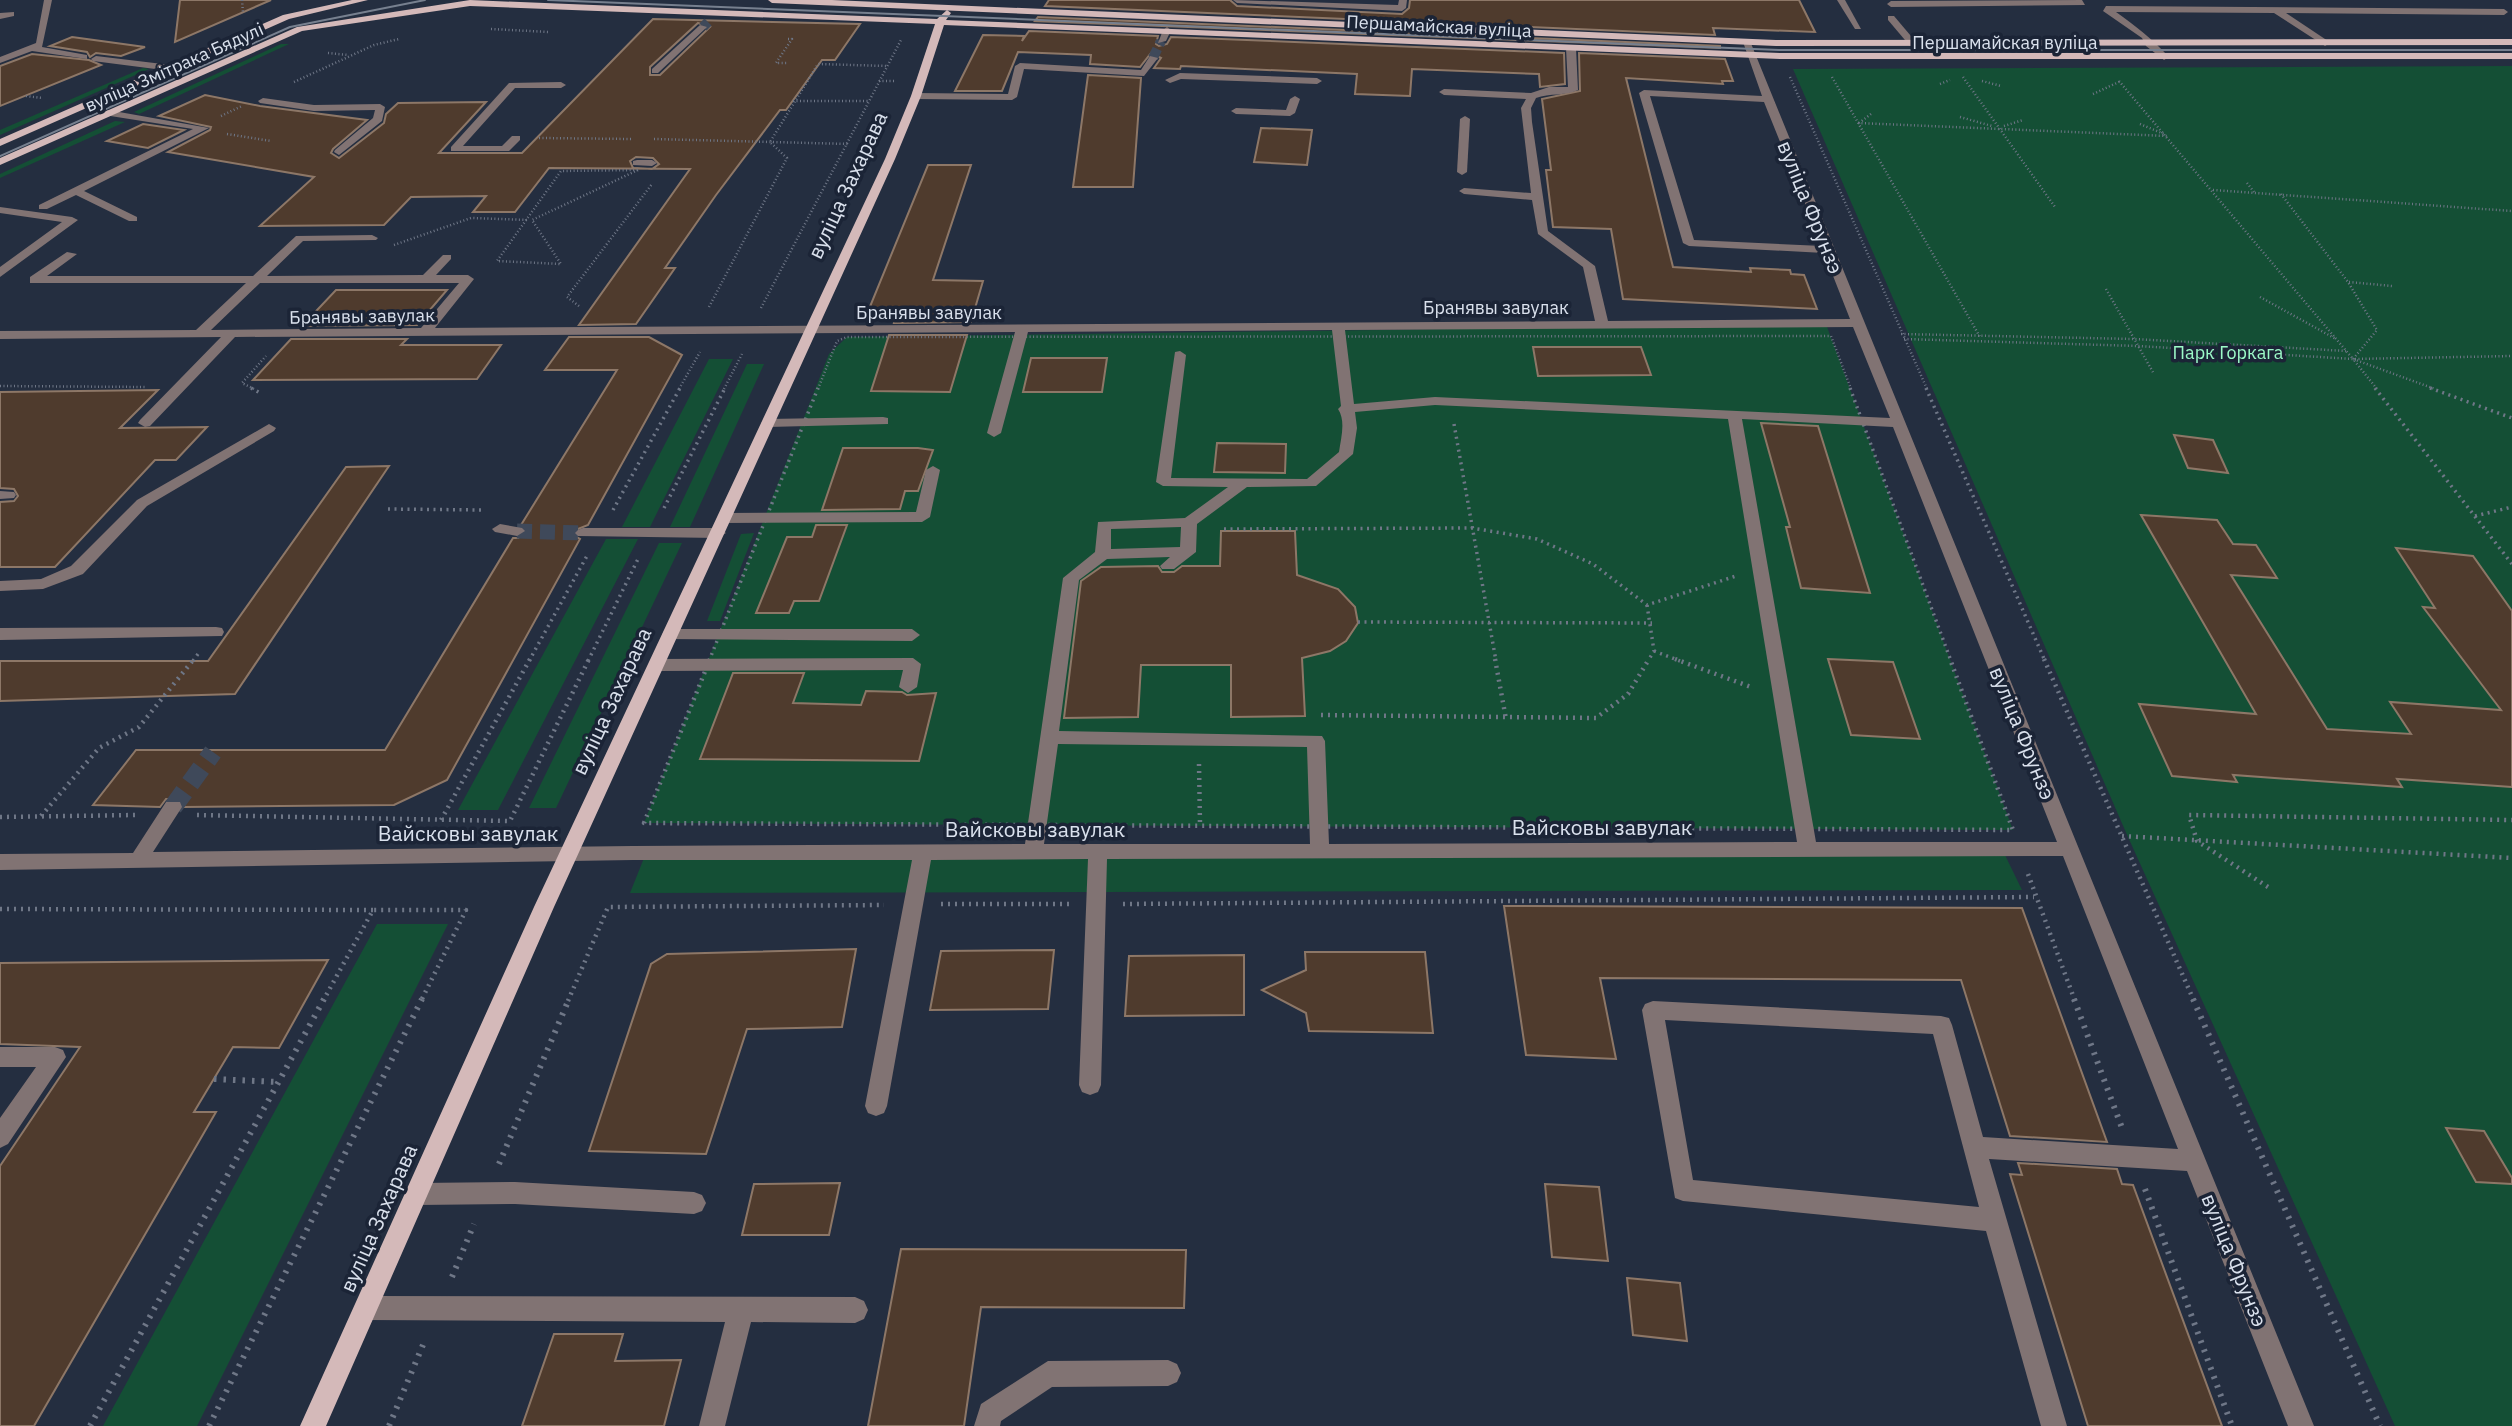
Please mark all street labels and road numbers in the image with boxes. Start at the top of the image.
street label: Першамайская вуліца [1346,10,1533,42]
street label: вуліца Змітрака Бядулі [81,17,267,117]
street label: Першамайская вуліца [1912,31,2098,54]
street label: вуліца Захарава [801,107,893,263]
street label: вуліца Фрунзэ [1772,136,1850,278]
street label: Бранявы завулак [1423,296,1569,319]
street label: Бранявы завулак [856,301,1002,324]
street label: Бранявы завулак [289,303,435,329]
street label: вуліца Захарава [565,623,657,779]
street label: вуліца Фрунзэ [1984,662,2062,804]
street label: Вайсковы завулак [1512,813,1692,841]
street label: Вайсковы завулак [945,815,1125,843]
street label: Вайсковы завулак [378,819,558,847]
street label: вуліца Захарава [333,1140,423,1296]
street label: вуліца Фрунзэ [2196,1189,2274,1331]

